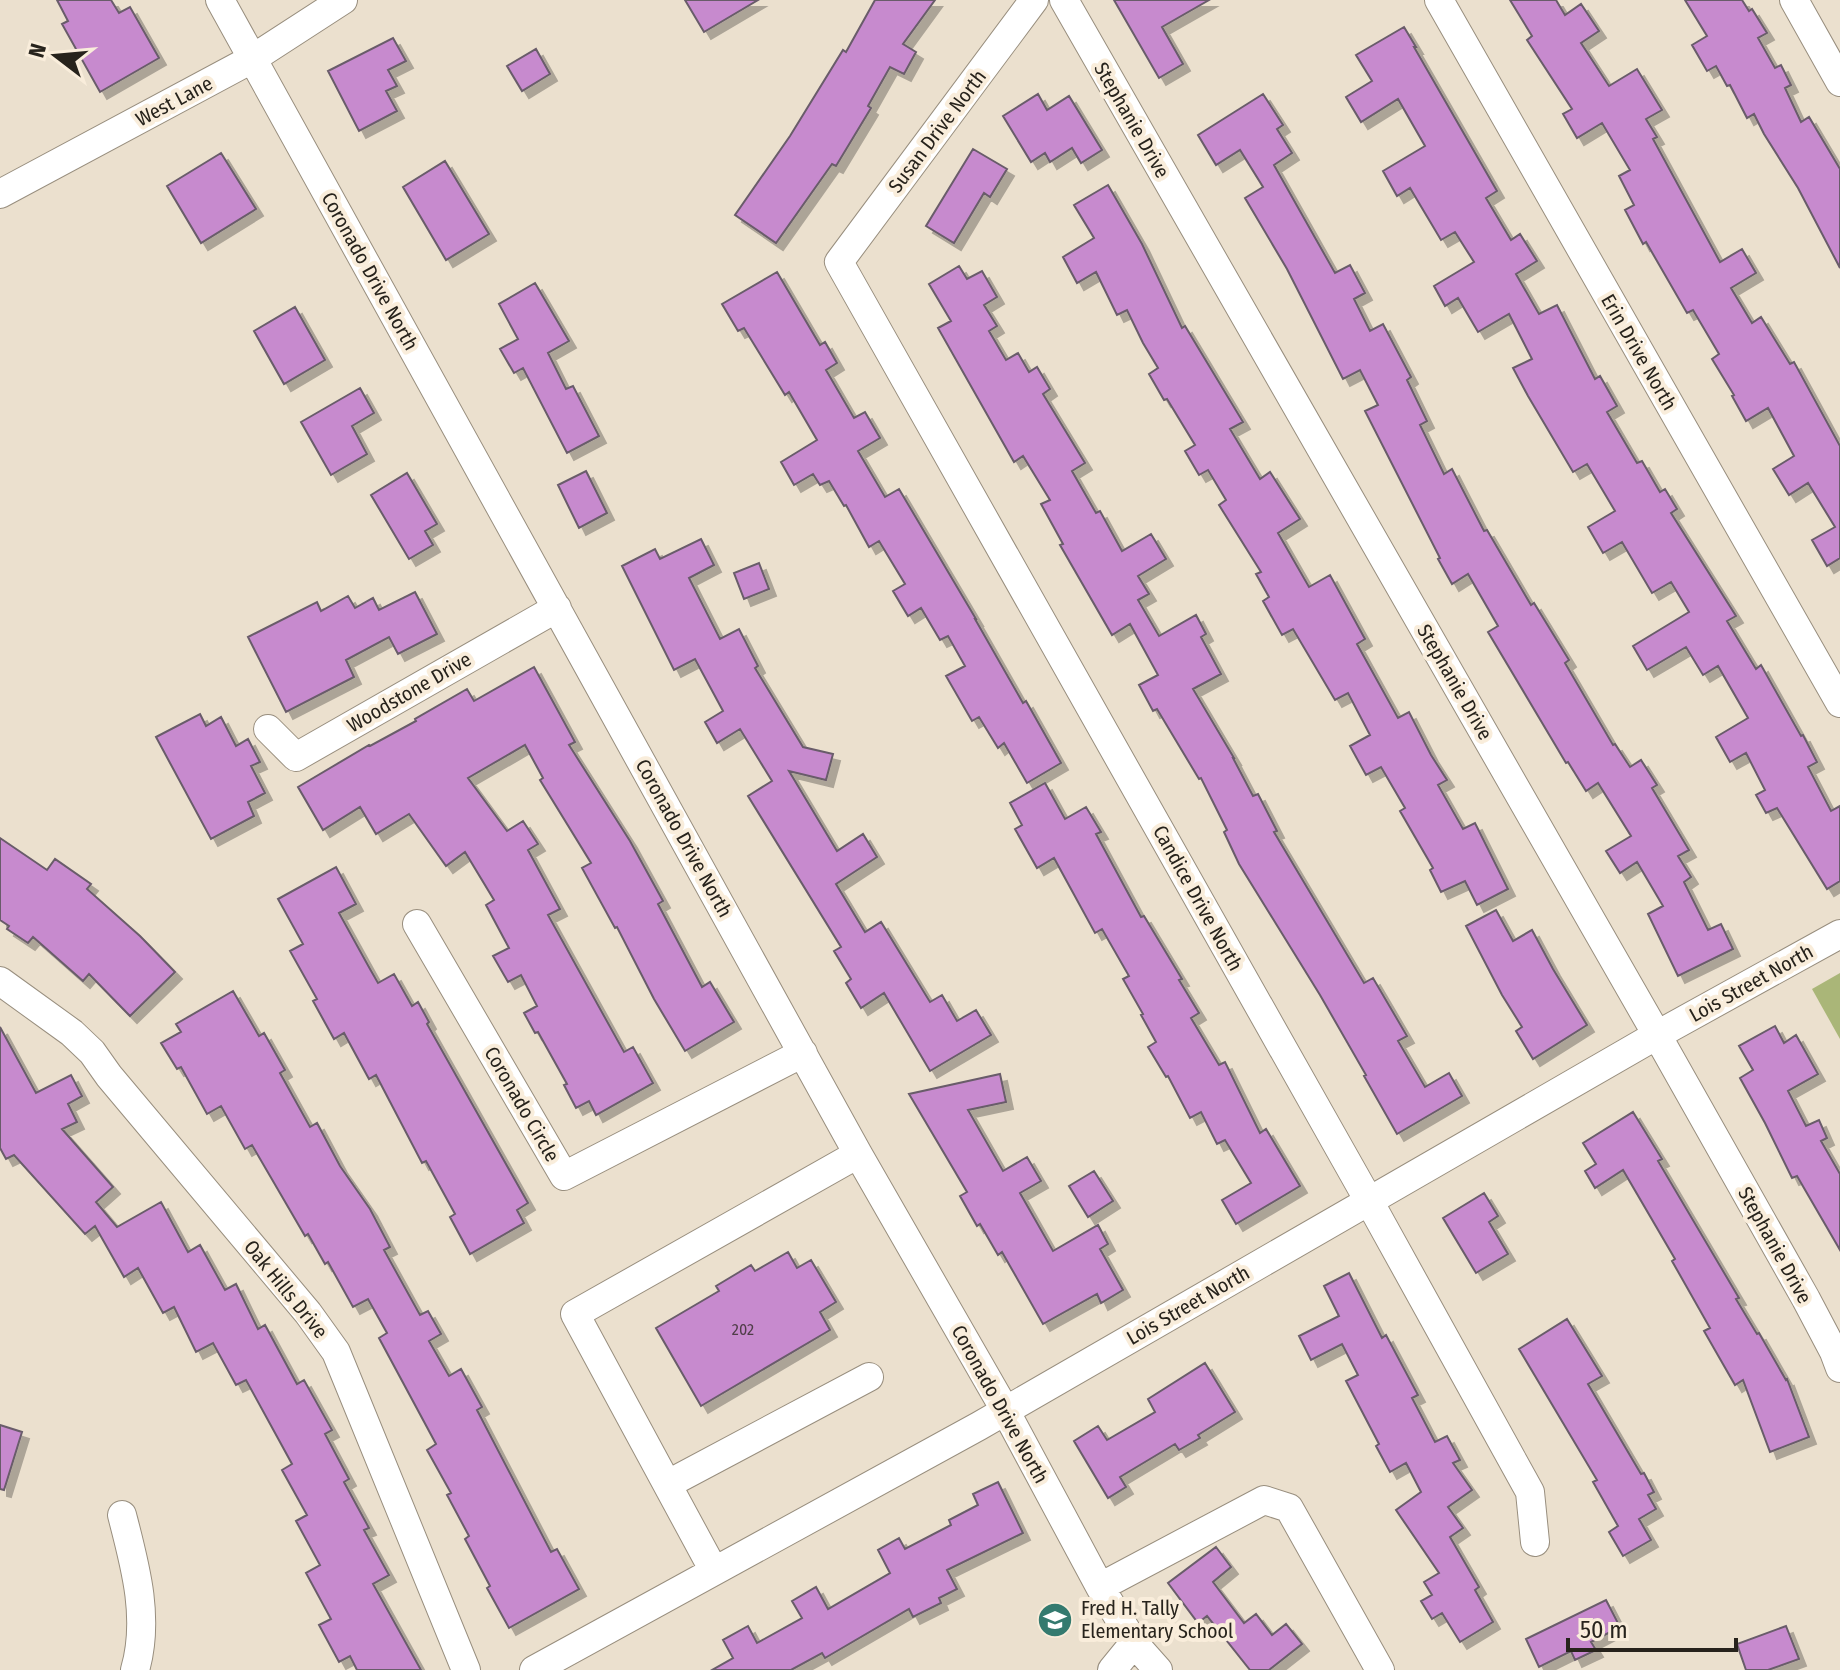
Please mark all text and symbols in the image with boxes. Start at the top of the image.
north arrow [16,16,96,96]
text: N [22,41,52,61]
street label: Stephanie Drive [1089,58,1175,182]
street label: Susan Drive North [883,65,991,197]
street label: West Lane [132,71,216,131]
street label: Coronado Drive North [317,188,423,354]
street label: Erin Drive North [1596,290,1682,414]
street label: Stephanie Drive [1412,620,1498,744]
street label: Woodstone Drive [343,647,475,737]
street label: Coronado Drive North [631,755,737,921]
street label: Candice Drive North [1148,821,1248,975]
street label: Lois Street North [1685,939,1817,1027]
street label: Coronado Circle [479,1042,565,1166]
street label: Stephanie Drive [1733,1183,1817,1307]
street label: Oak Hills Drive [239,1235,333,1343]
street label: Lois Street North [1122,1260,1254,1350]
house number: 202 [732,1320,754,1339]
street label: Coronado Drive North [947,1321,1053,1487]
place label: Fred H. Tally Elementary School [1081,1596,1233,1643]
school or university icon: Fred H. Tally Elementary School [1036,1601,1074,1639]
scale bar [1568,1602,1736,1652]
text: 50 m [1580,1616,1628,1644]

